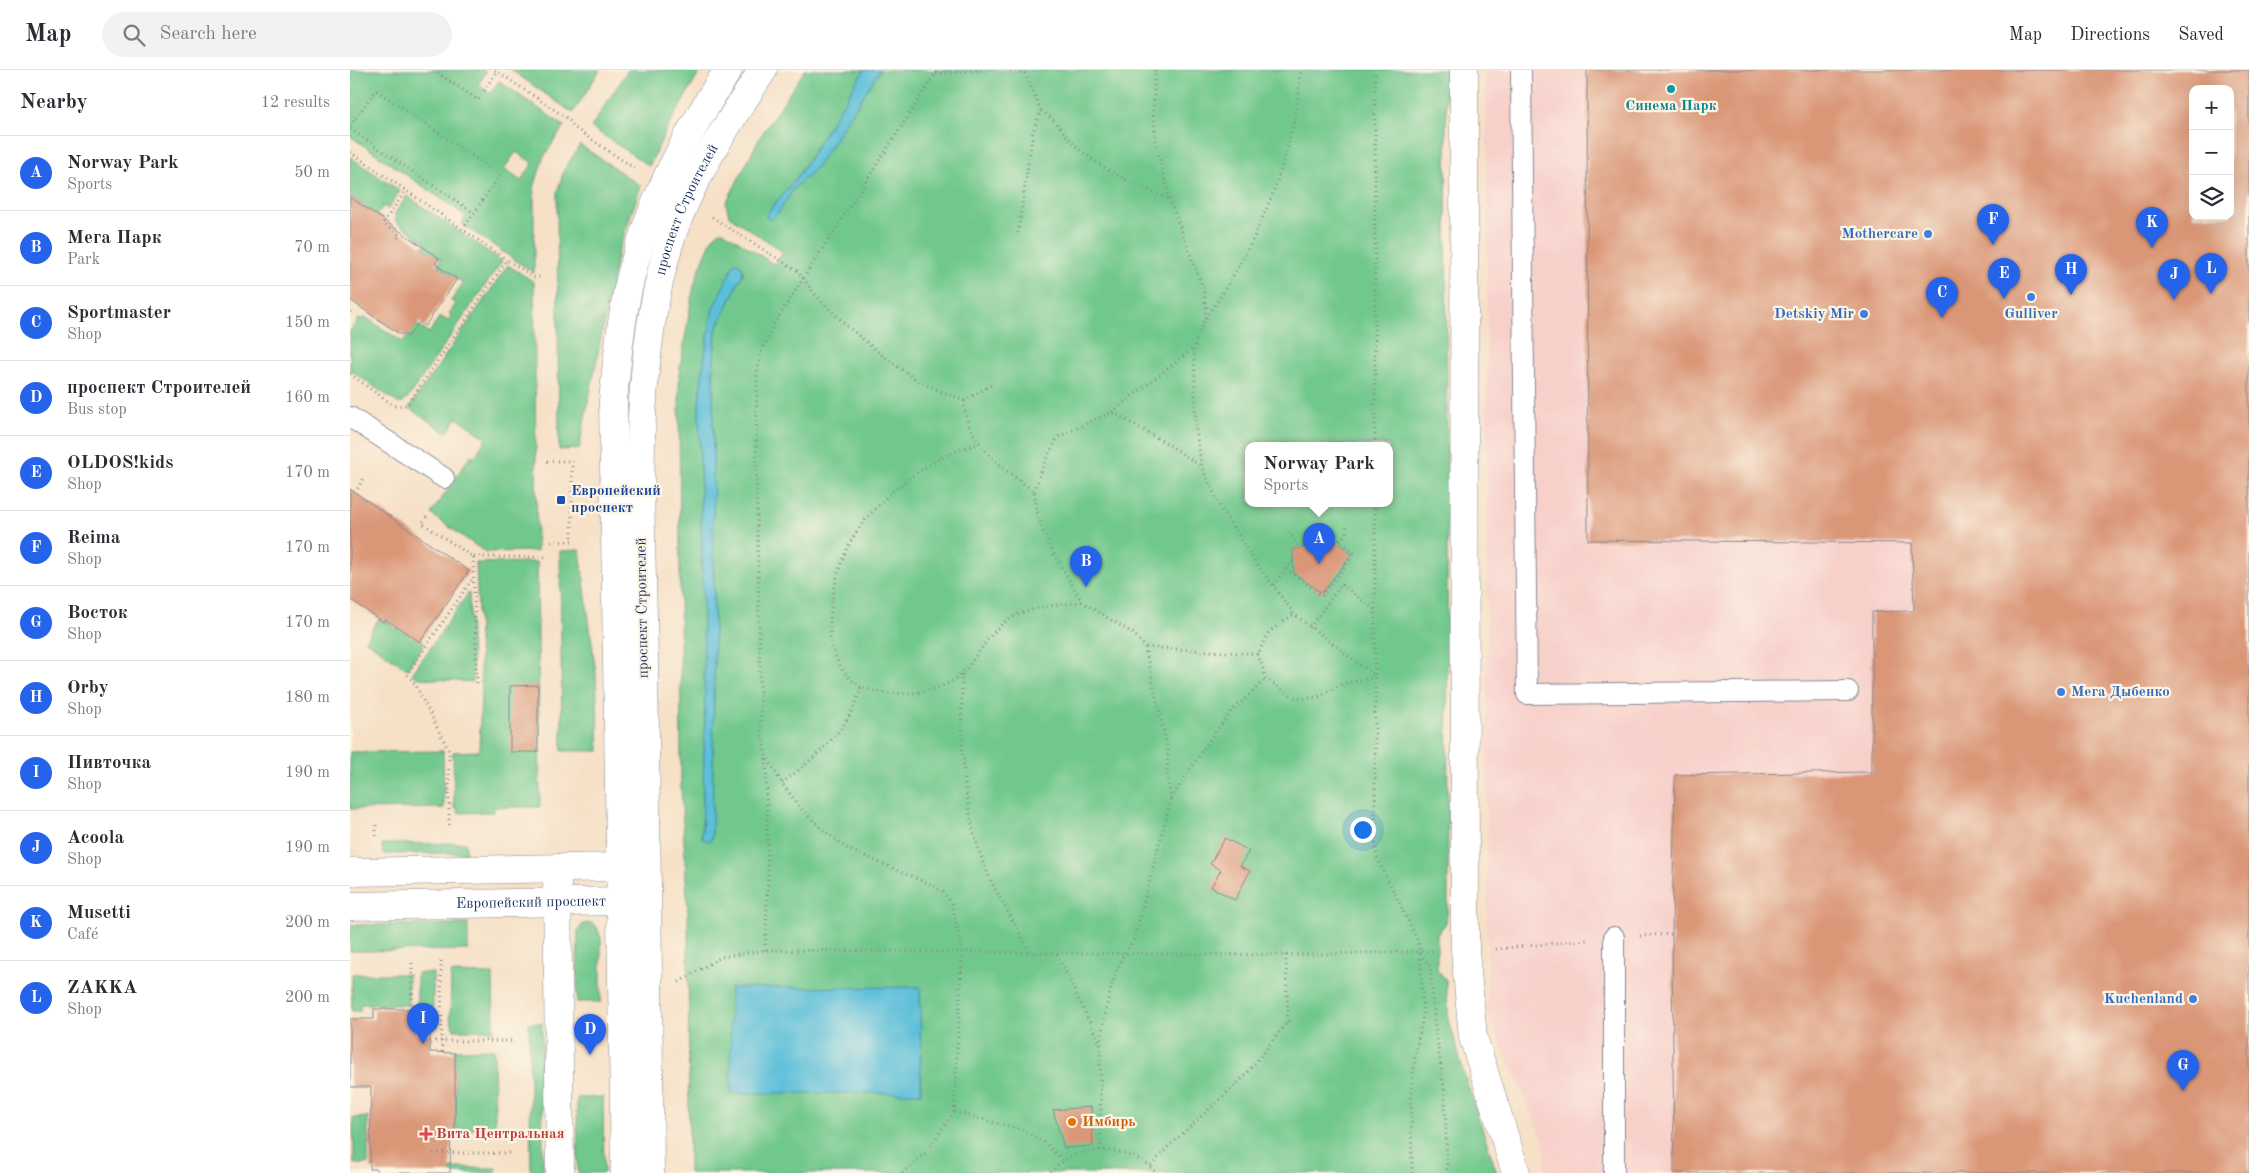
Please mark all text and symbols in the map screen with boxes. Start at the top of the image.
search box [102,12,452,57]
icon: search [120,21,148,49]
text: Map [25,23,72,47]
text: Search here [160,25,257,44]
text: Map [2009,26,2042,44]
text: Directions [2070,26,2150,44]
text: Saved [2178,26,2224,44]
marker: Синема Парк [1665,83,1677,95]
map controls [2189,85,2234,220]
button: + [2189,85,2234,130]
text: Nearby [20,92,88,113]
text: 12 results [261,95,330,111]
place label: Синема Парк [1625,99,1717,114]
button: − [2189,130,2234,175]
street label: проспект Строителей [653,142,721,277]
text: Norway Park [67,154,179,173]
text: A [30,165,42,181]
text: 50 m [294,165,330,181]
button: layers [2189,175,2234,220]
text: Sports [67,177,112,193]
pin: F [1977,204,2009,245]
pin: K [2136,207,2168,248]
place label: Mothercare [1841,227,1918,242]
marker: Mothercare [1922,228,1934,240]
text: Мега Парк [67,229,162,248]
text: B [30,240,42,256]
text: 70 m [294,240,330,256]
text: Park [67,252,100,268]
pin: L [2195,253,2227,294]
pin: H [2055,254,2087,295]
pin: E [1988,258,2020,299]
pin: J [2158,259,2190,300]
pin: C [1926,277,1958,318]
marker: Gulliver [2025,291,2037,303]
text: Sportmaster [67,304,171,323]
place label: Detskiy Mir [1774,307,1854,322]
place label: Gulliver [2004,307,2058,322]
marker: Detskiy Mir [1858,308,1870,320]
text: C [31,315,41,331]
text: 150 m [285,315,330,331]
text: Shop [67,327,102,343]
text: проспект Строителей [67,379,251,398]
text: D [30,390,42,406]
text: 160 m [285,390,330,406]
text: Bus stop [67,402,127,418]
popup [1245,442,1393,507]
text: OLDOS!kids [67,454,173,473]
text: Norway Park [1263,455,1375,474]
text: E [30,465,42,481]
text: 170 m [285,465,330,481]
text: Shop [67,477,102,493]
text: Sports [1263,478,1308,494]
place label: Европейский проспект [571,484,661,516]
marker: Европейский проспект [555,494,567,506]
pin: A [1303,523,1335,564]
text: Reima [67,529,120,548]
street label: проспект Строителей [634,537,652,679]
text: F [31,540,41,556]
text: 170 m [285,540,330,556]
pin: B [1070,546,1102,587]
text: Shop [67,552,102,568]
text: Восток [67,604,128,623]
text: G [30,615,42,631]
text: 170 m [285,615,330,631]
text: Shop [67,627,102,643]
text: Orby [67,679,109,698]
place label: Мега Дыбенко [2071,685,2170,700]
marker: Мега Дыбенко [2055,686,2067,698]
text: H [29,690,43,706]
text: 180 m [285,690,330,706]
text: Shop [67,702,102,718]
text: Пивточка [67,754,151,773]
text: I [32,765,40,781]
text: 190 m [285,765,330,781]
text: Shop [67,777,102,793]
your location [1350,817,1376,843]
text: Acoola [67,829,124,848]
text: J [32,840,40,856]
text: 190 m [285,840,330,856]
text: Shop [67,852,102,868]
street label: Европейский проспект [456,894,606,912]
text: Musetti [67,904,131,923]
text: K [30,915,42,931]
text: 200 m [285,915,330,931]
text: Café [67,927,98,943]
text: ZAKKA [67,979,137,998]
text: L [31,990,41,1006]
text: 200 m [285,990,330,1006]
place label: Kuchenland [2104,992,2183,1007]
marker: Kuchenland [2187,993,2199,1005]
text: Shop [67,1002,102,1018]
pin: I [407,1003,439,1044]
pin: D [574,1014,606,1055]
pin: G [2167,1050,2199,1091]
place label: Имбирь [1082,1115,1136,1130]
marker: Имбирь [1066,1116,1078,1128]
place label: Вита Центральная [436,1127,565,1142]
marker: Вита Центральная [420,1128,432,1140]

